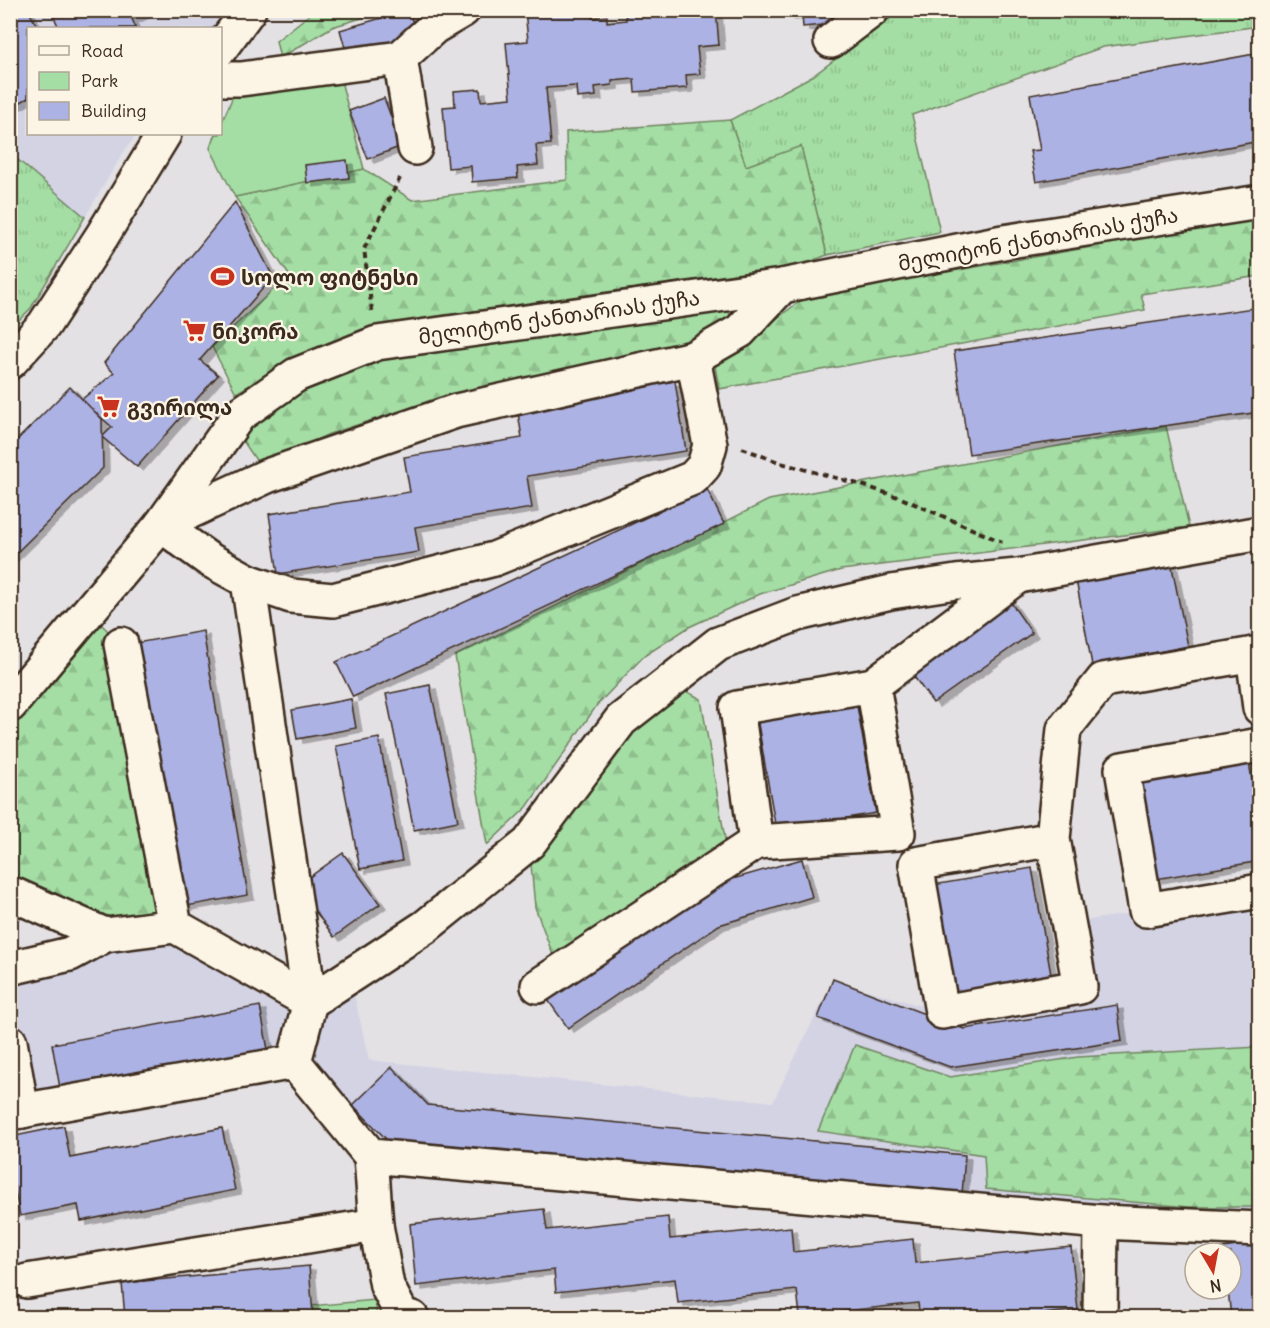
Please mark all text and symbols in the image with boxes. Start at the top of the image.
legend [27,27,222,135]
text: Road [81,39,124,62]
text: Park [81,69,118,92]
text: Building [81,99,146,122]
street label: მელიტონ ქანთარიას ქუჩა [896,201,1180,277]
sports icon: სოლო ფიტნესი [210,264,236,290]
place label: სოლო ფიტნესი [241,264,418,291]
street label: მელიტონ ქანთარიას ქუჩა [416,284,702,350]
supermarket icon: ნიკორა [181,318,207,344]
place label: ნიკორა [212,318,299,345]
supermarket icon: გვირილა [96,394,122,420]
place label: გვირილა [127,394,232,421]
north arrow [1183,1241,1243,1301]
text: N [1208,1275,1223,1297]

